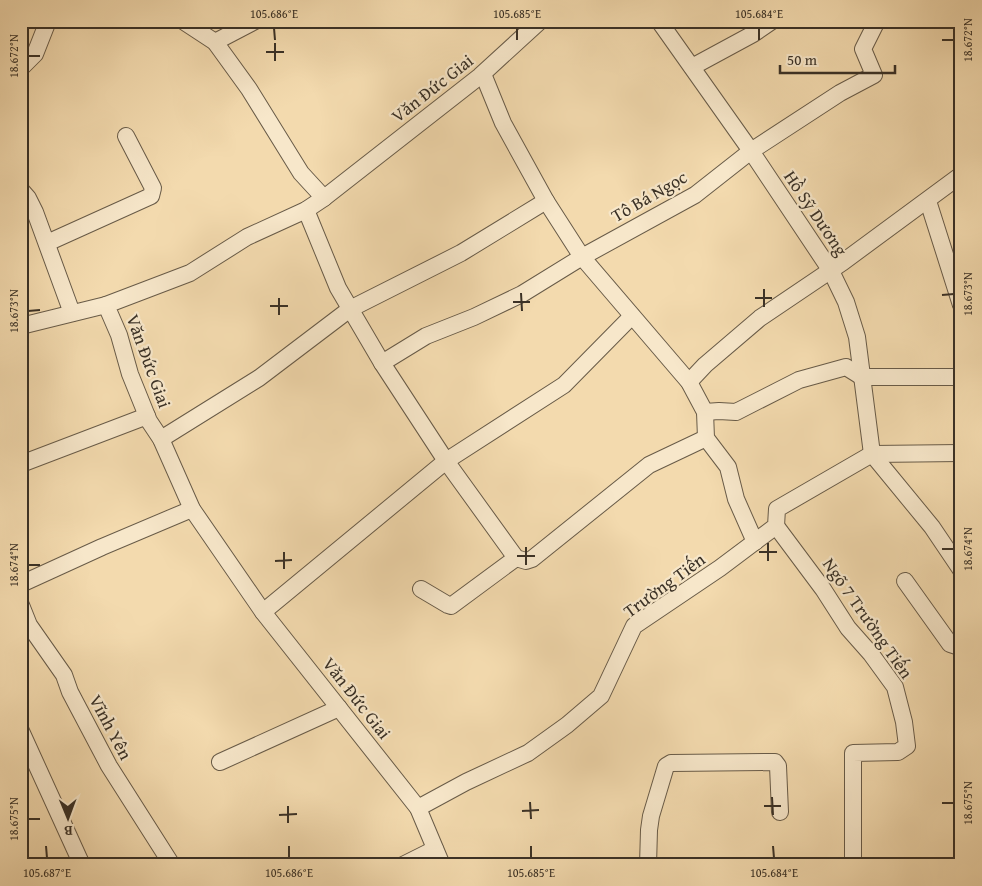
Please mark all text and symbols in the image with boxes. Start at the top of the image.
text: 105.686°E [250,5,298,22]
text: 105.685°E [493,5,541,22]
text: 105.684°E [735,5,783,22]
text: 18.672°N [959,18,976,62]
text: 18.672°N [5,34,22,78]
scale bar [780,42,894,74]
street label: Văn Đức Giai [385,47,479,129]
text: 50 m [787,49,818,70]
street label: Tô Bá Ngọc [606,163,692,229]
street label: Hồ Sỹ Dương [777,165,855,261]
text: 18.673°N [959,272,976,316]
text: 18.673°N [5,289,22,333]
street label: Văn Đức Giai [120,310,178,412]
text: 18.674°N [959,527,976,571]
text: 18.674°N [5,543,22,587]
street label: Trường Tiến [617,546,711,624]
street label: Ngõ 7 Trường Tiến [816,552,920,684]
street label: Văn Đức Giai [316,651,398,745]
street label: Vĩnh Yên [83,690,139,764]
text: 18.675°N [959,781,976,825]
north arrow [42,794,92,844]
text: 18.675°N [5,797,22,841]
text: B [64,821,73,841]
text: 105.687°E [23,864,71,881]
text: 105.686°E [265,864,313,881]
text: 105.685°E [507,864,555,881]
text: 105.684°E [750,864,798,881]

